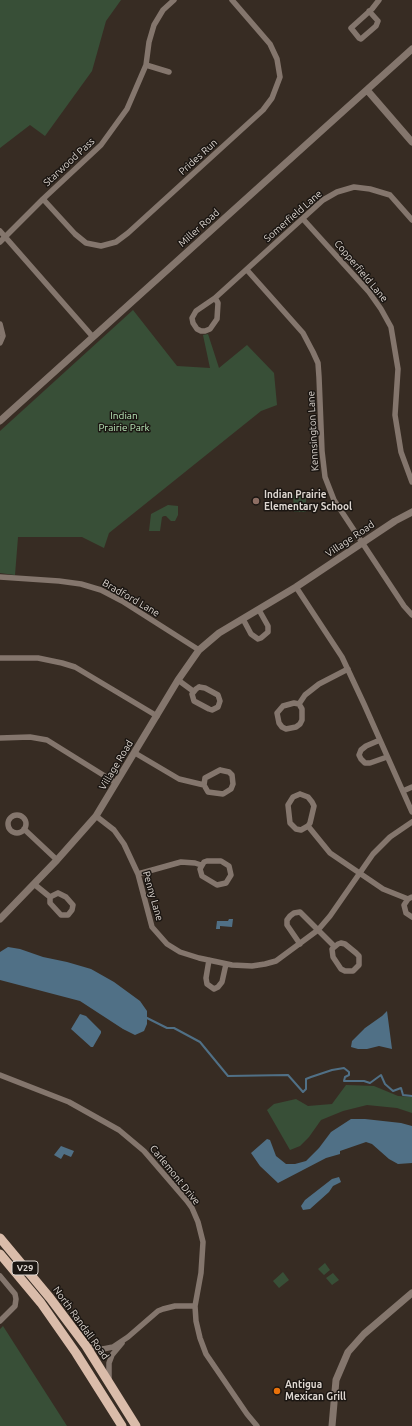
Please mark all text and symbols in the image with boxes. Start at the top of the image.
street label: Starwood Pass [41,135,97,189]
street label: Prides Run [176,137,220,177]
street label: Somerfield Lane [262,188,324,244]
street label: Miller Road [176,206,222,250]
street label: Copperfield Lane [332,238,390,304]
street label: Kennsington Lane [305,391,321,471]
park label: Indian Prairie Park [98,410,150,434]
place label: Indian Prairie Elementary School [264,489,352,512]
marker: Indian Prairie Elementary School [251,496,261,506]
street label: Village Road [323,518,377,560]
street label: Bradford Lane [100,577,162,619]
street label: Village Road [96,738,136,792]
street label: Penny Lane [140,870,166,922]
street label: Carlemont Drive [147,1143,203,1207]
road number: V29 [12,1261,38,1275]
street label: North Randall Road [50,1284,112,1362]
place label: Antigua Mexican Grill [285,1379,346,1402]
marker: Antigua Mexican Grill [272,1386,282,1396]

